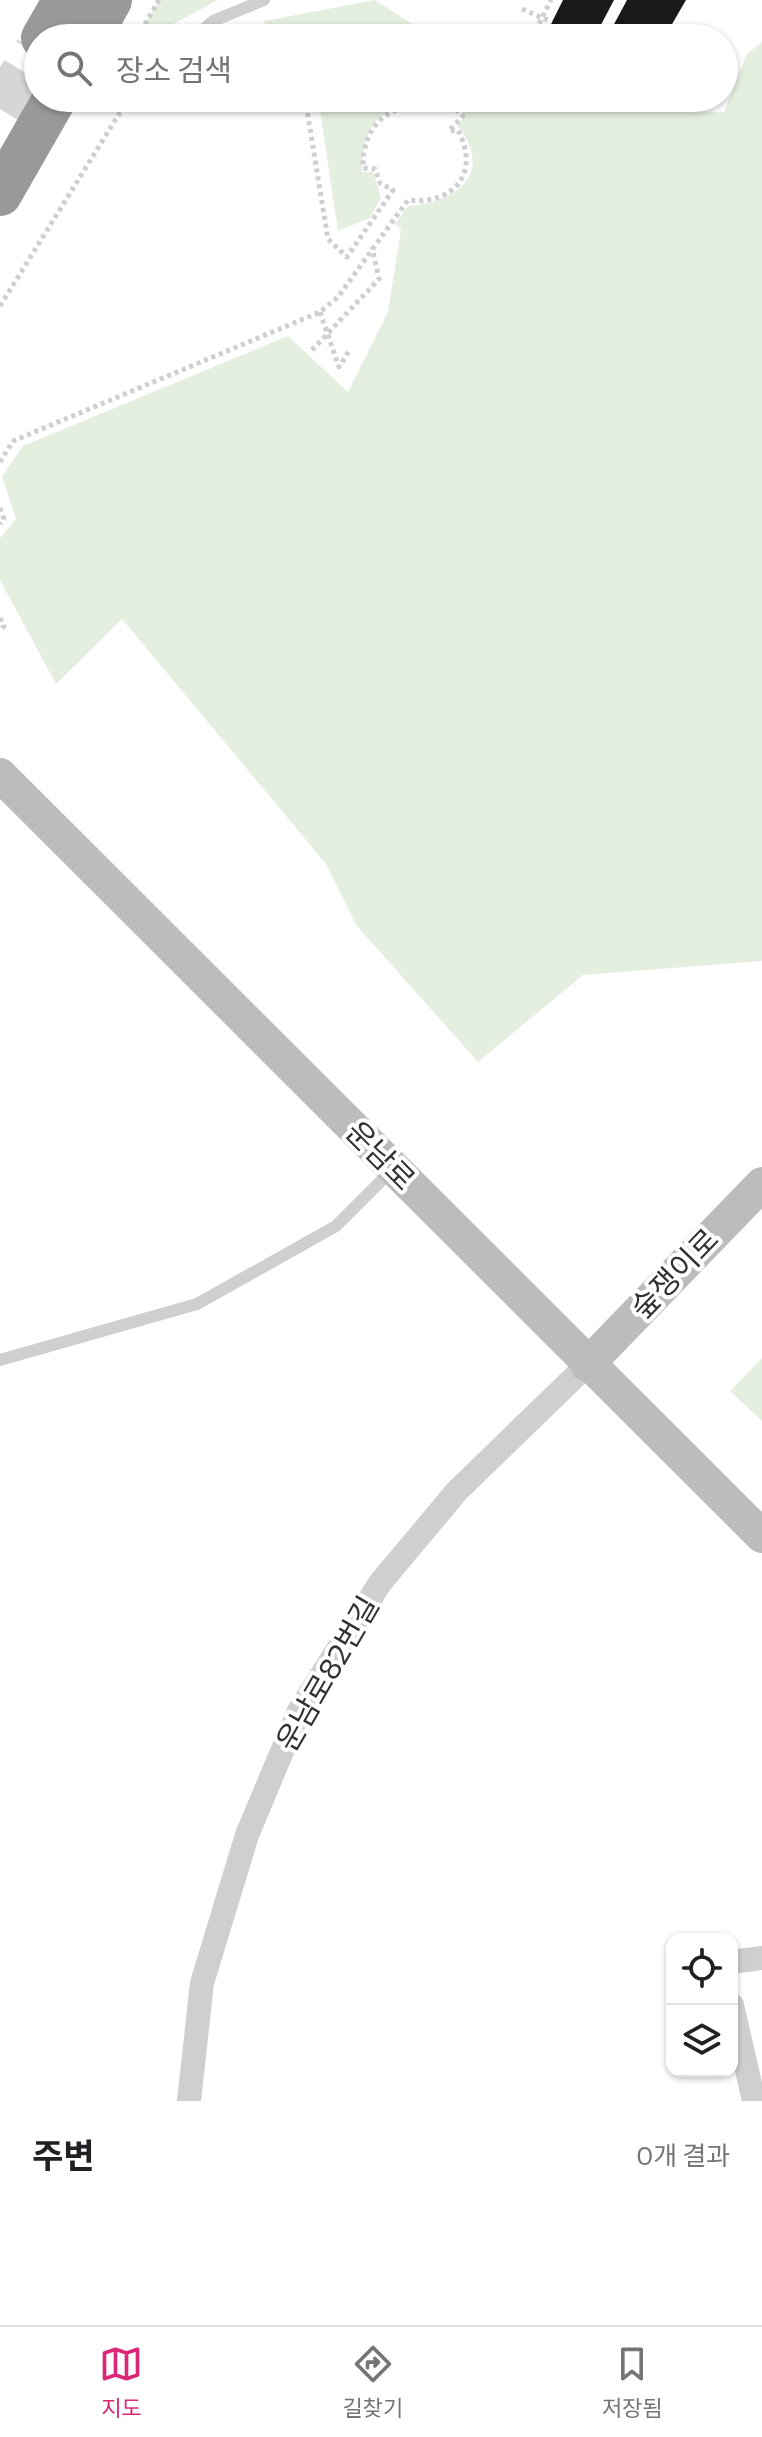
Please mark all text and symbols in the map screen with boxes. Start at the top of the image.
search box [24,24,738,112]
icon: search [52,46,96,90]
text: 장소 검색 [116,50,232,87]
street label: 운남로 [339,1112,424,1197]
street label: 숲쟁이로 [622,1220,725,1325]
street label: 운남로82번길 [267,1589,385,1757]
map controls [666,1933,738,2077]
button: locate [666,1933,738,2005]
button: layers [666,2005,738,2077]
text: 주변 [32,2133,95,2175]
text: 0개 결과 [636,2139,730,2170]
tab: 지도 [99,2342,143,2422]
tab: 길찾기 [342,2342,403,2422]
tab: 저장됨 [602,2342,663,2422]

